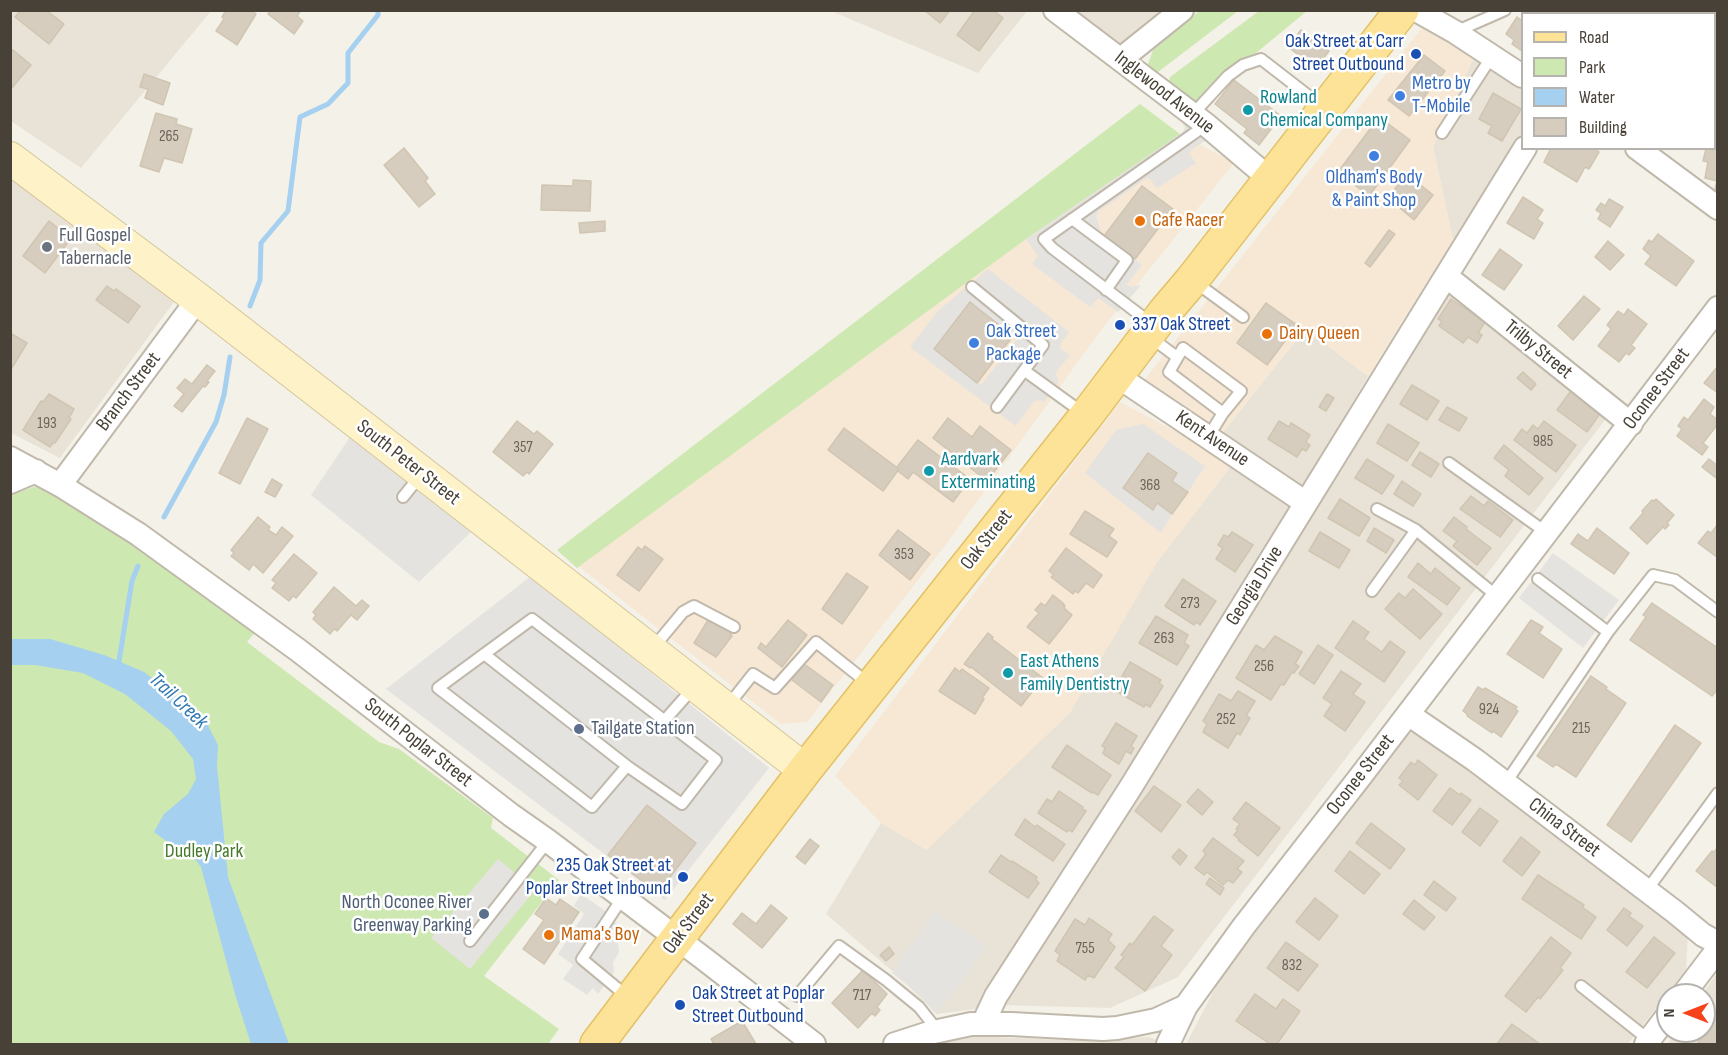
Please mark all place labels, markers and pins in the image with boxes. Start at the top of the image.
place label: Oak Street at Carr Street Outbound [1285,30,1404,77]
marker: Oak Street at Carr Street Outbound [1409,47,1423,61]
place label: Metro by T-Mobile [1412,72,1471,119]
place label: Rowland Chemical Company [1260,86,1388,133]
marker: Metro by T-Mobile [1393,89,1407,103]
marker: Rowland Chemical Company [1241,103,1255,117]
marker: Oldham's Body & Paint Shop [1367,149,1381,163]
place label: Oldham's Body & Paint Shop [1325,166,1423,213]
place label: Cafe Racer [1152,209,1224,233]
marker: Cafe Racer [1133,214,1147,228]
place label: Full Gospel Tabernacle [59,224,132,271]
marker: Full Gospel Tabernacle [40,240,54,254]
place label: 337 Oak Street [1132,313,1230,337]
marker: 337 Oak Street [1113,318,1127,332]
place label: Oak Street Package [986,320,1056,367]
place label: Dairy Queen [1279,322,1360,346]
marker: Dairy Queen [1260,327,1274,341]
marker: Oak Street Package [967,336,981,350]
place label: Aardvark Exterminating [941,448,1036,495]
marker: Aardvark Exterminating [922,464,936,478]
place label: East Athens Family Dentistry [1020,650,1129,697]
marker: East Athens Family Dentistry [1001,666,1015,680]
place label: Tailgate Station [591,717,694,741]
marker: Tailgate Station [572,722,586,736]
place label: 235 Oak Street at Poplar Street Inbound [526,854,671,901]
marker: 235 Oak Street at Poplar Street Inbound [676,870,690,884]
place label: North Oconee River Greenway Parking [341,891,472,938]
marker: North Oconee River Greenway Parking [477,907,491,921]
place label: Mama's Boy [561,923,639,947]
marker: Mama's Boy [542,928,556,942]
place label: Oak Street at Poplar Street Outbound [692,982,825,1029]
marker: Oak Street at Poplar Street Outbound [673,998,687,1012]

